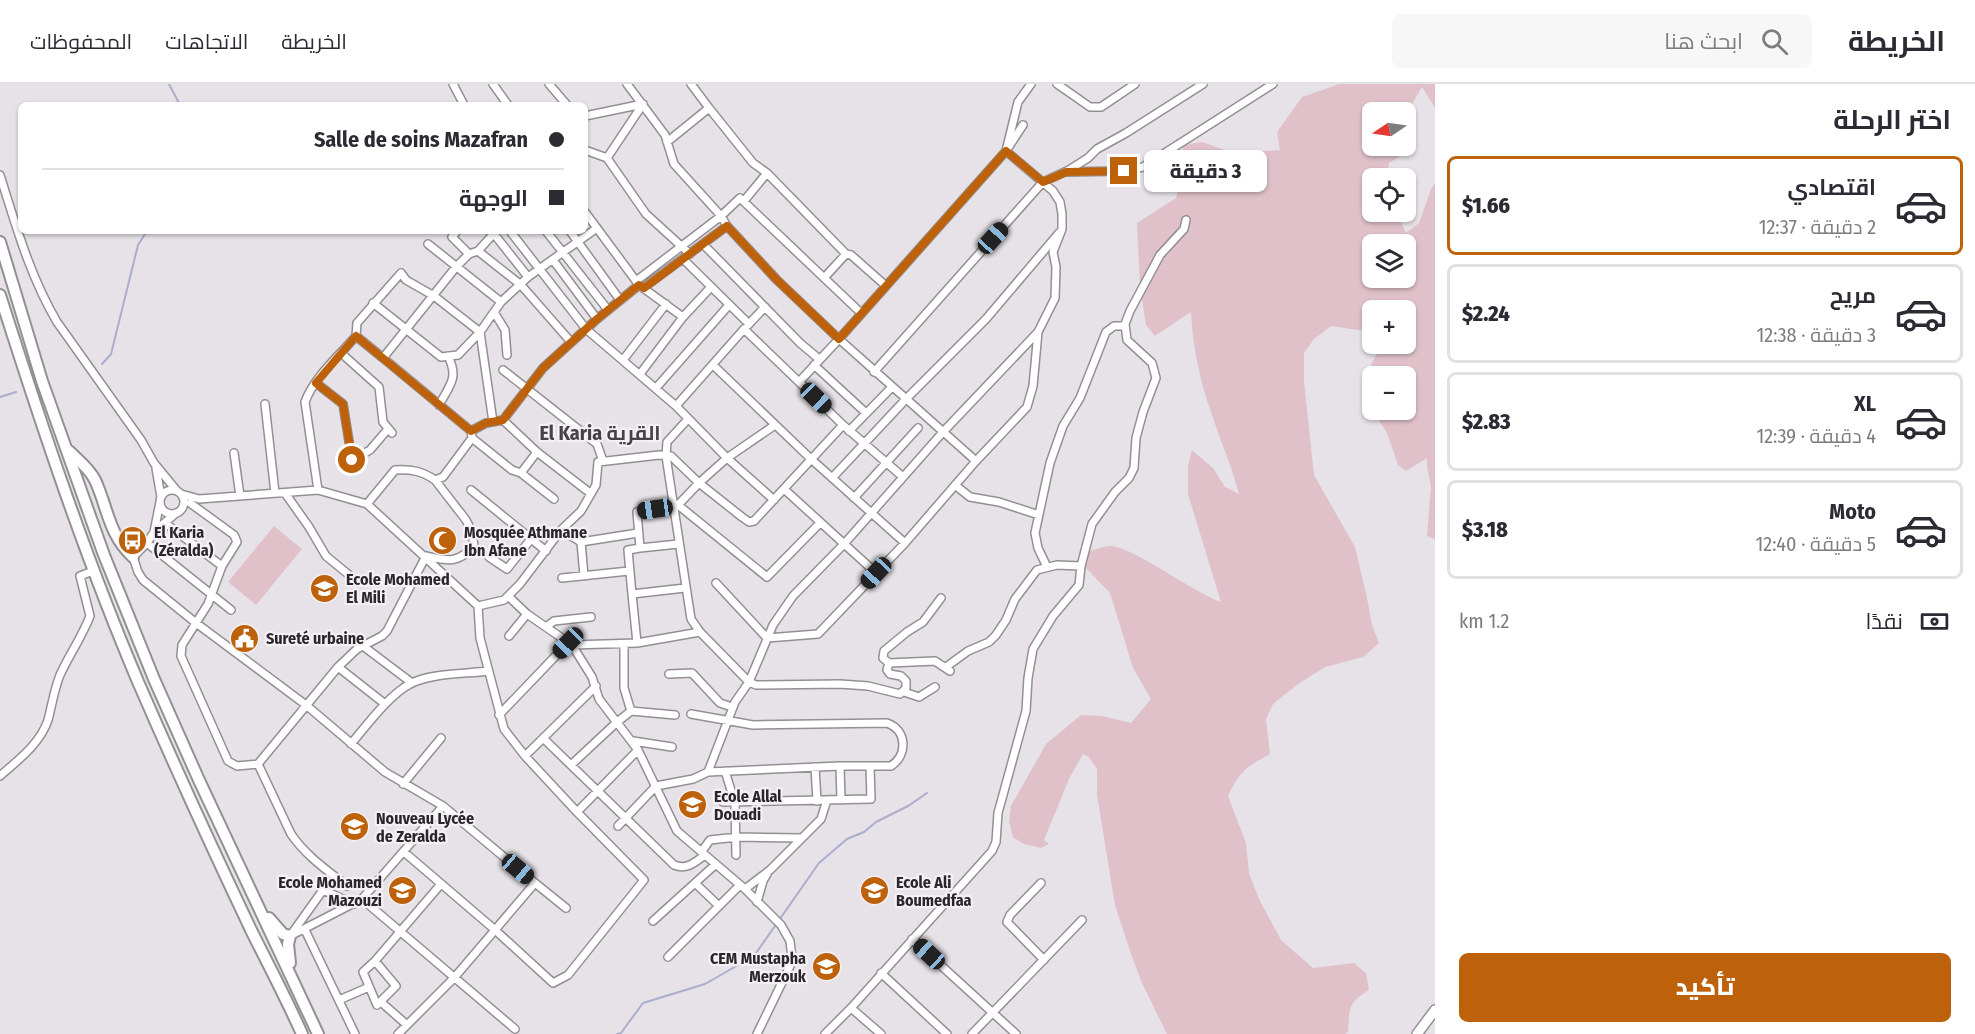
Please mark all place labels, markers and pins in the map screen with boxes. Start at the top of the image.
place label: El Karia (Zéralda) [154,523,214,560]
place label: Mosquée Athmane Ibn Afane [464,523,587,560]
bus stop icon: El Karia (Zéralda) [117,525,149,557]
mosque icon: Mosquée Athmane Ibn Afane [427,525,459,557]
place label: Ecole Mohamed El Mili [346,570,450,607]
school or university icon: Ecole Mohamed El Mili [309,572,341,604]
public building icon: Sureté urbaine [229,622,261,654]
place label: Sureté urbaine [266,629,364,648]
place label: Ecole Allal Douadi [714,787,782,824]
school or university icon: Ecole Allal Douadi [677,789,709,821]
place label: Nouveau Lycée de Zeralda [376,809,474,846]
school or university icon: Nouveau Lycée de Zeralda [339,811,371,843]
place label: Ecole Mohamed Mazouzi [278,873,382,910]
place label: Ecole Ali Boumedfaa [896,873,972,910]
school or university icon: Ecole Mohamed Mazouzi [387,875,419,907]
school or university icon: Ecole Ali Boumedfaa [859,875,891,907]
place label: CEM Mustapha Merzouk [710,949,807,986]
school or university icon: CEM Mustapha Merzouk [811,951,843,983]

